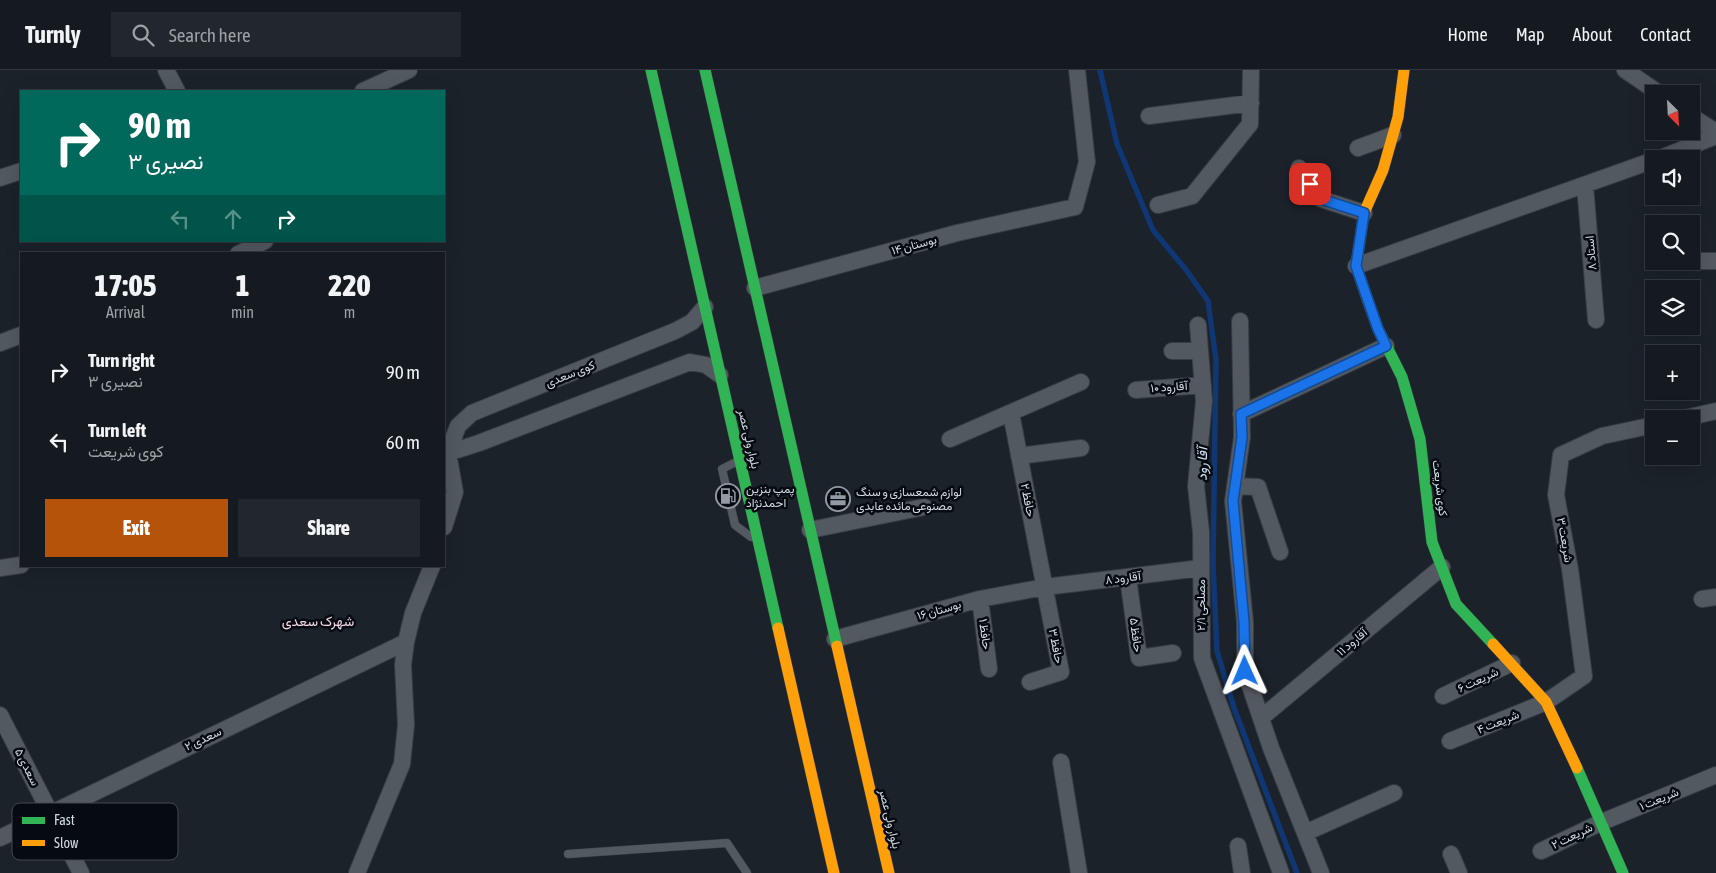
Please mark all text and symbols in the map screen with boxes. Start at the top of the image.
search box [111,12,461,57]
text: Turnly [25,21,81,48]
icon: search [129,21,157,49]
text: Search here [169,24,251,46]
text: Home [1448,24,1488,45]
text: Map [1516,24,1545,45]
text: About [1573,24,1612,45]
text: Contact [1640,24,1691,45]
north arrow [1645,85,1700,140]
map controls [1645,85,1700,465]
text: 90 m [128,105,191,145]
icon: right [45,110,110,175]
text: نصیری ۳ [128,148,203,174]
button: sound [1645,150,1700,205]
pin [1289,163,1331,205]
icon: arrive [1296,170,1324,198]
icon: left [166,205,194,233]
icon: ahead [219,205,247,233]
icon: right [272,205,300,233]
button: search [1645,215,1700,270]
street label: بوستان ۱۴ [890,232,938,259]
street label: استاد ۸ [1583,235,1599,271]
text: 17:05 [94,268,157,302]
text: 1 [235,268,250,302]
text: 220 [328,268,371,302]
button: layers [1645,280,1700,335]
text: Arrival [106,303,145,321]
text: min [231,303,254,321]
text: m [344,303,355,321]
button: + [1645,345,1700,400]
text: Turn right [88,349,155,371]
icon: right [45,358,73,386]
street label: کوی سعدی [543,358,597,391]
text: 90 m [386,361,420,383]
text: نصیری ۳ [88,372,143,390]
street label: آقارود ۱۰ [1150,379,1189,396]
street label: بلوار ولی عصر [734,407,763,470]
button: − [1645,410,1700,465]
text: Turn left [88,419,146,441]
icon: left [45,428,73,456]
text: 60 m [386,431,420,453]
text: کوی شریعت [88,442,164,460]
water label: آقا رود [1194,443,1211,481]
street label: کوی شریعت [1429,459,1450,517]
place label: پمپ بنزین احمدنژاد [746,482,795,511]
street label: حافظ ۲ [1018,482,1038,518]
fuel station icon: پمپ بنزین احمدنژاد [715,483,741,509]
place label: لوازم شمعسازی و سنگ مصنوعی مائده عابدی [856,485,962,514]
office icon: لوازم شمعسازی و سنگ مصنوعی مائده عابدی [825,486,851,512]
button: Exit [45,499,228,557]
button: Share [238,499,420,557]
street label: شریعت ۳ [1553,516,1576,564]
street label: آقارود ۸ [1104,569,1143,588]
street label: مصلحی ۲/۱ [1194,579,1209,631]
street label: بوستان ۱۶ [915,597,963,624]
district label: شهرک سعدی [282,613,354,630]
street label: حافظ ۵ [1127,617,1145,653]
street label: حافظ ۱ [976,618,994,650]
street label: آقارود ۱۱ [1334,624,1372,660]
street label: حافظ ۳ [1046,627,1066,665]
position arrow [1218,644,1270,696]
street label: شریعت ۶ [1455,664,1501,696]
street label: شریعت ۴ [1475,707,1522,738]
street label: سعدی ۲ [182,724,224,755]
street label: سعدی ۵ [11,746,42,788]
street label: شریعت ۱ [1637,785,1681,814]
street label: بلوار ولی عصر [875,787,904,850]
legend [12,803,178,860]
text: Fast [54,812,75,828]
street label: شریعت ۲ [1549,820,1595,853]
text: Slow [54,835,79,851]

